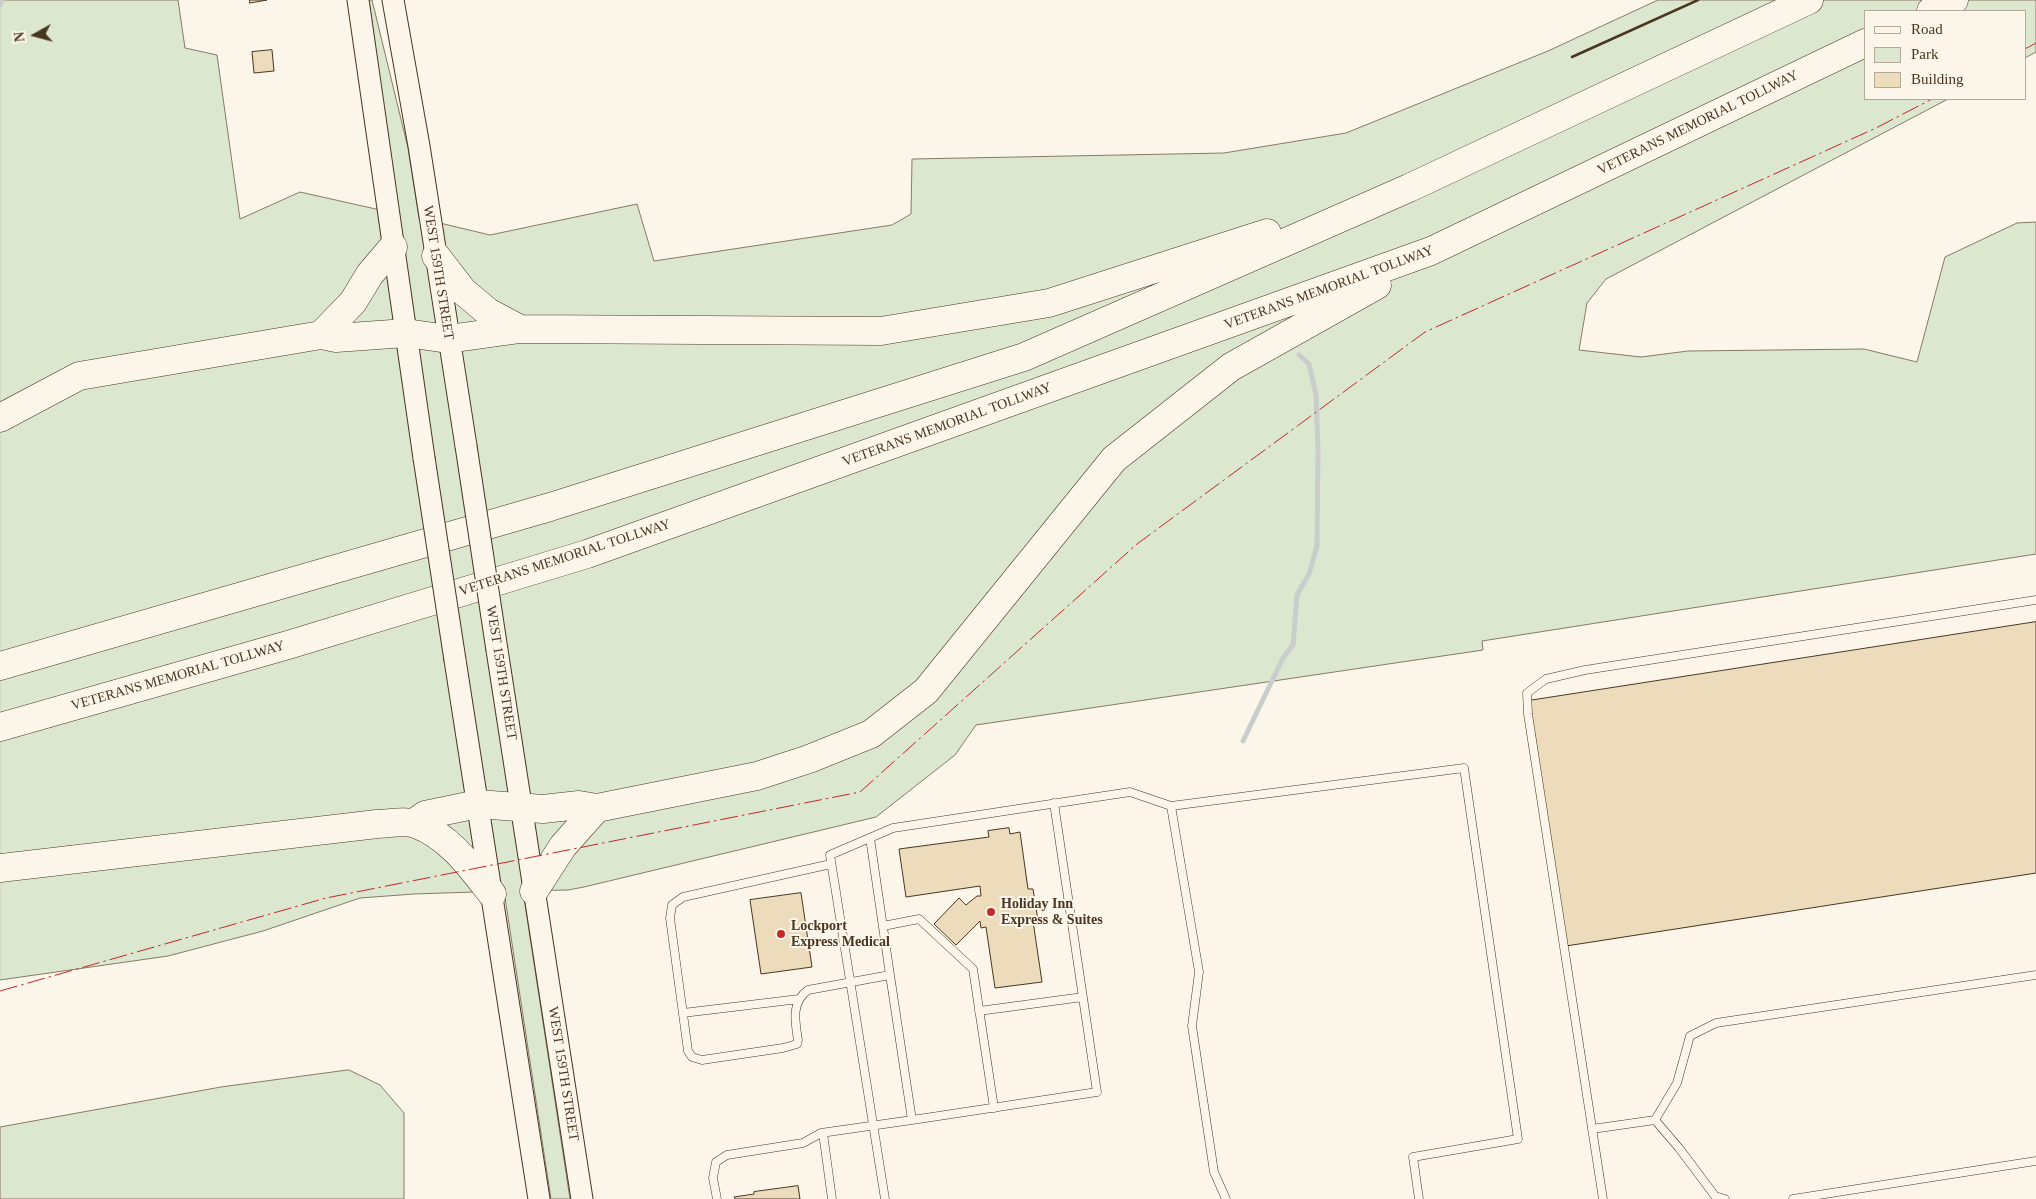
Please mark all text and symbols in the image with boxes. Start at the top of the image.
north arrow [10,10,60,60]
legend [1864,10,2026,100]
text: Road [1911,21,1943,37]
text: N [12,31,28,43]
text: Park [1911,46,1939,62]
street label: VETERANS MEMORIAL TOLLWAY [1595,67,1801,179]
text: Building [1911,71,1964,87]
street label: WEST 159TH STREET [419,204,457,342]
street label: VETERANS MEMORIAL TOLLWAY [1222,242,1436,334]
street label: VETERANS MEMORIAL TOLLWAY [840,379,1054,471]
street label: VETERANS MEMORIAL TOLLWAY [457,516,673,600]
street label: WEST 159TH STREET [482,604,520,742]
street label: VETERANS MEMORIAL TOLLWAY [69,637,287,715]
place label: Holiday Inn Express & Suites [1001,896,1103,929]
marker: Holiday Inn Express & Suites [985,906,997,918]
place label: Lockport Express Medical [791,918,890,950]
marker: Lockport Express Medical [775,928,787,940]
street label: WEST 159TH STREET [544,1005,582,1143]

